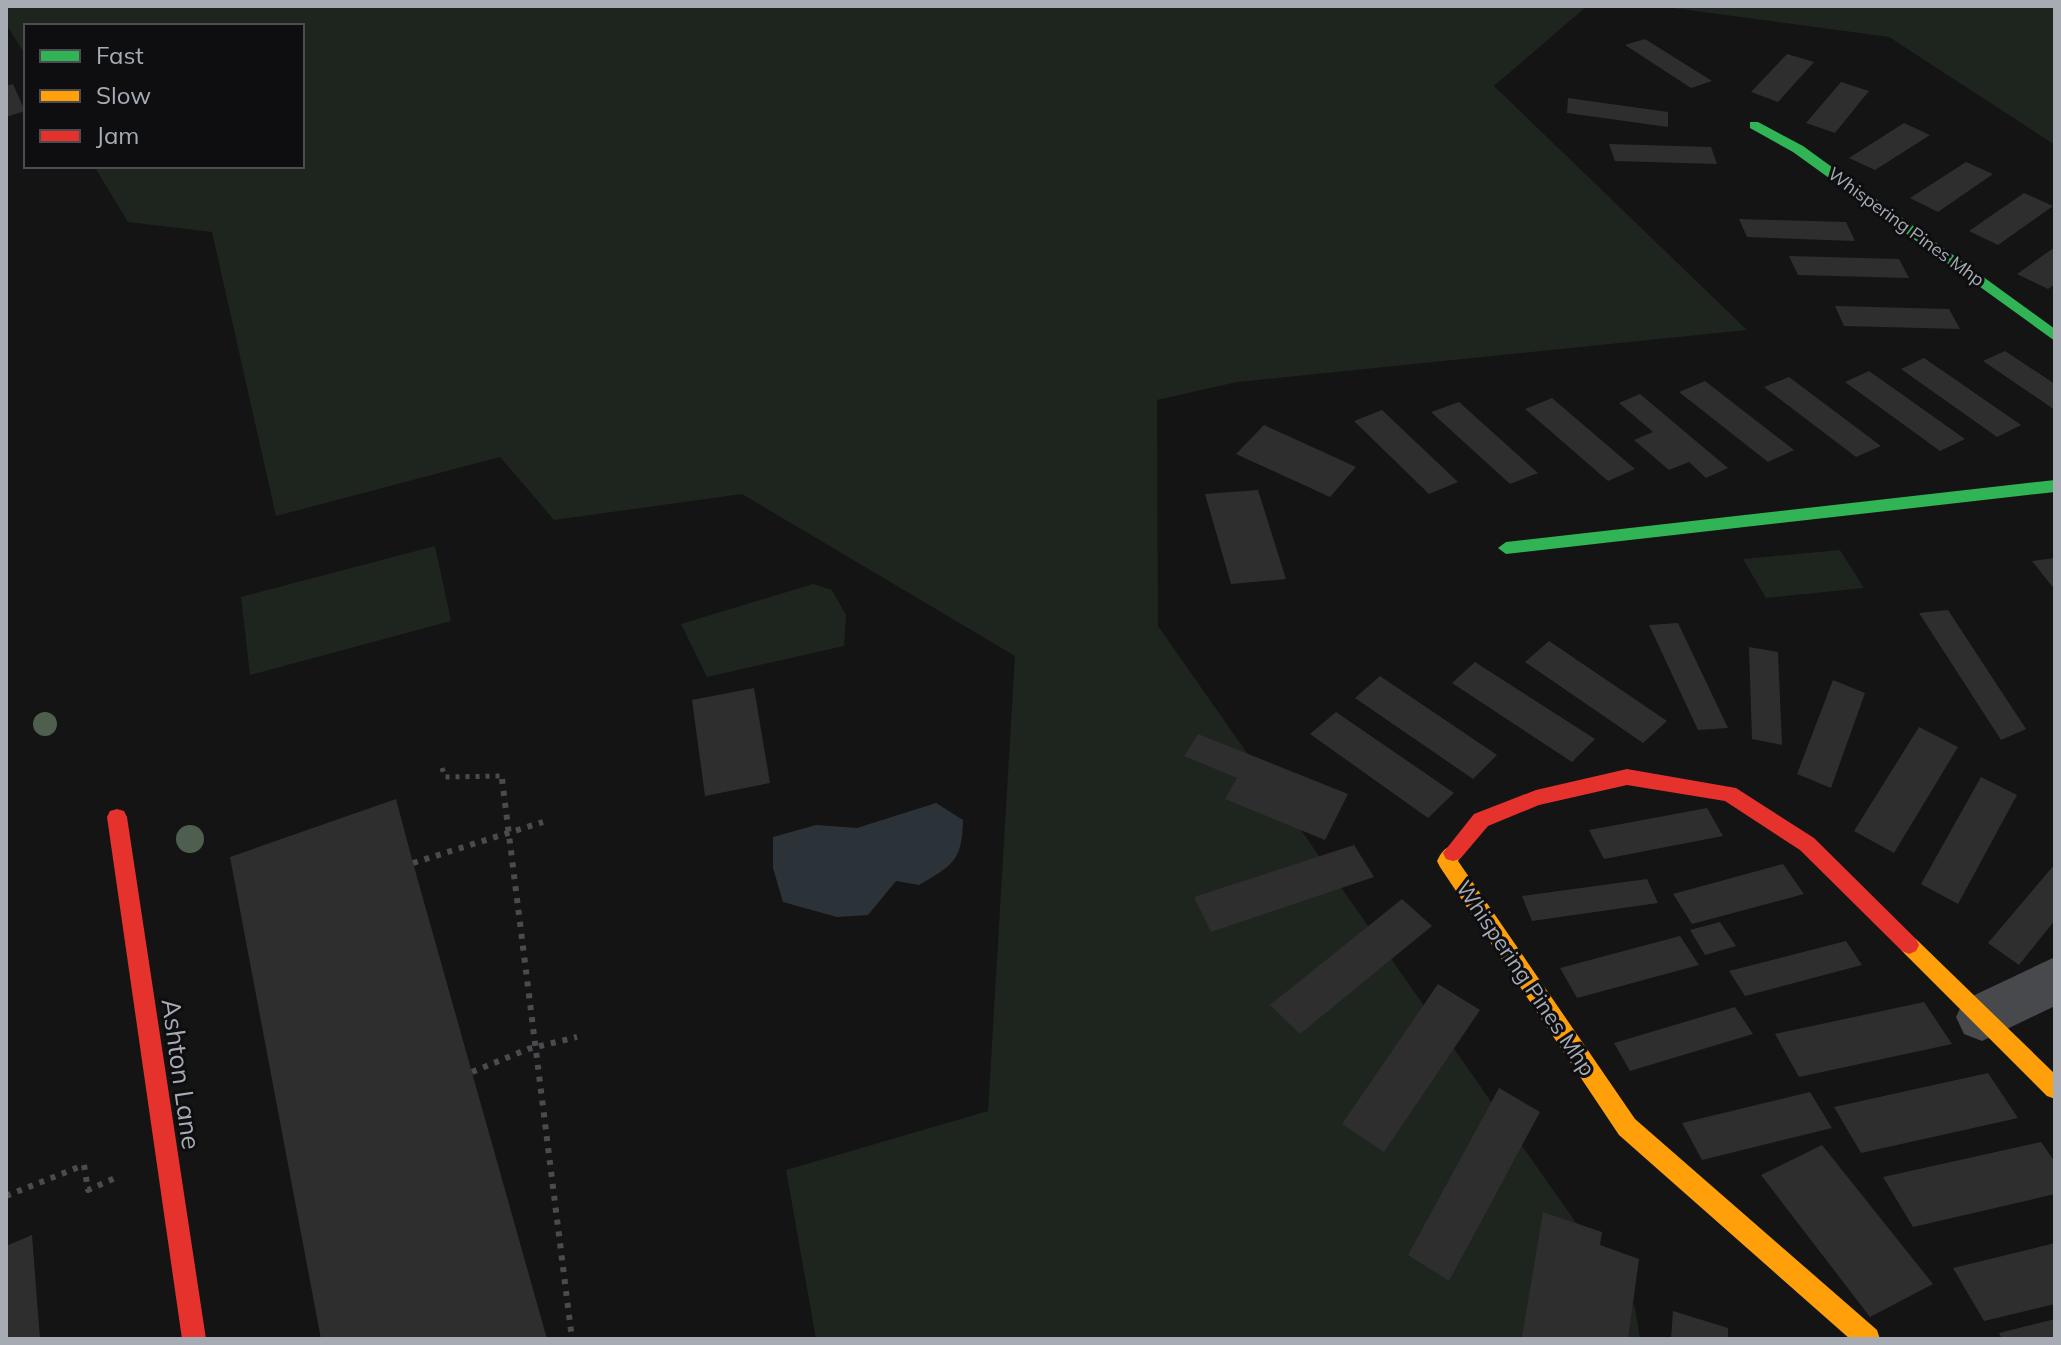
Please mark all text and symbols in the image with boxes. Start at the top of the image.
legend [24,24,304,168]
text: Fast [96,40,144,70]
text: Slow [96,80,151,110]
text: Jam [96,120,139,150]
street label: Whispering Pines Mhp [1823,162,1989,291]
street label: Whispering Pines Mhp [1450,875,1602,1081]
street label: Ashton Lane [155,996,208,1152]

